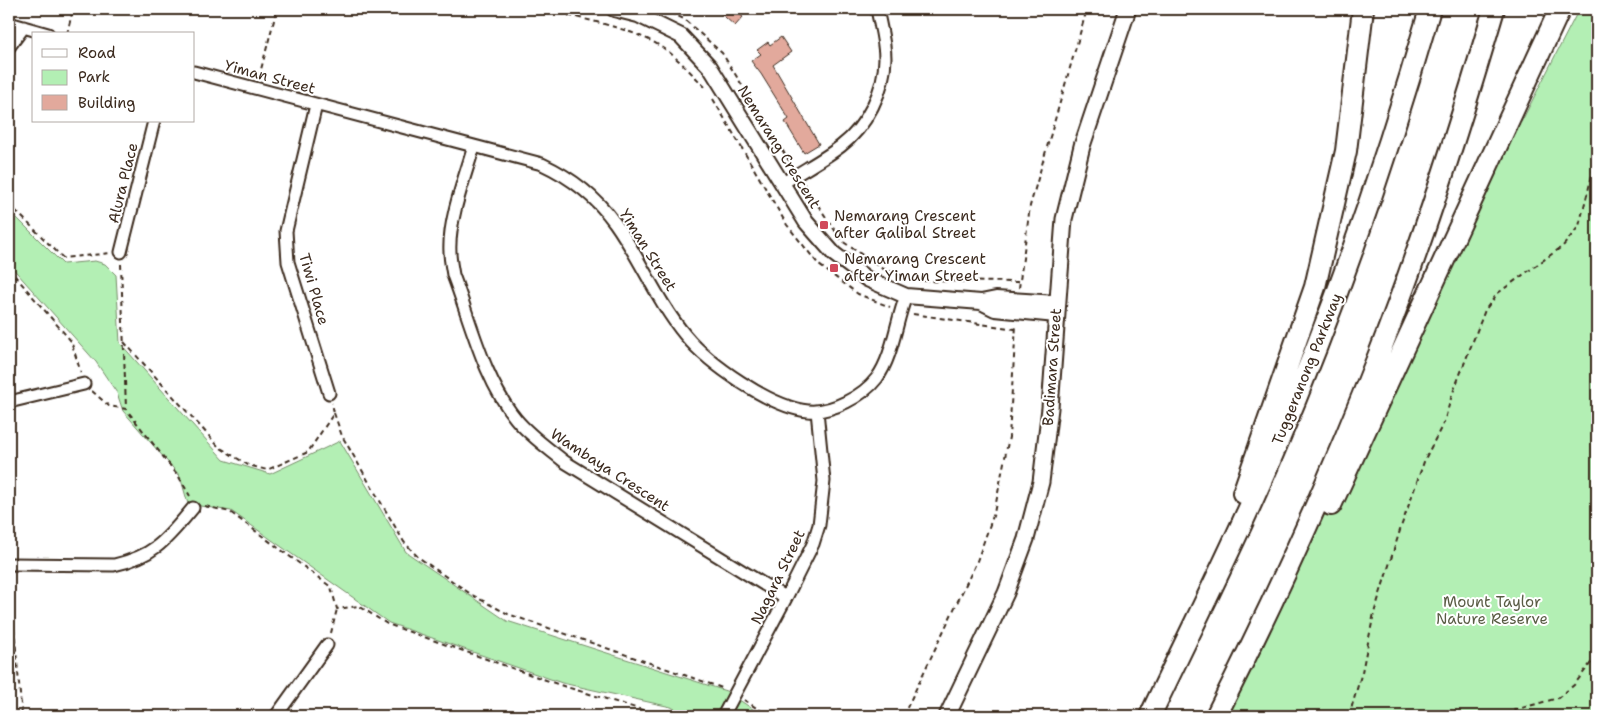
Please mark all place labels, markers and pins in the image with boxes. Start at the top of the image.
place label: Nemarang Crescent after Galibal Street [834,206,976,243]
marker: Nemarang Crescent after Galibal Street [818,219,830,231]
place label: Nemarang Crescent after Yiman Street [844,249,986,286]
marker: Nemarang Crescent after Yiman Street [828,262,840,274]

